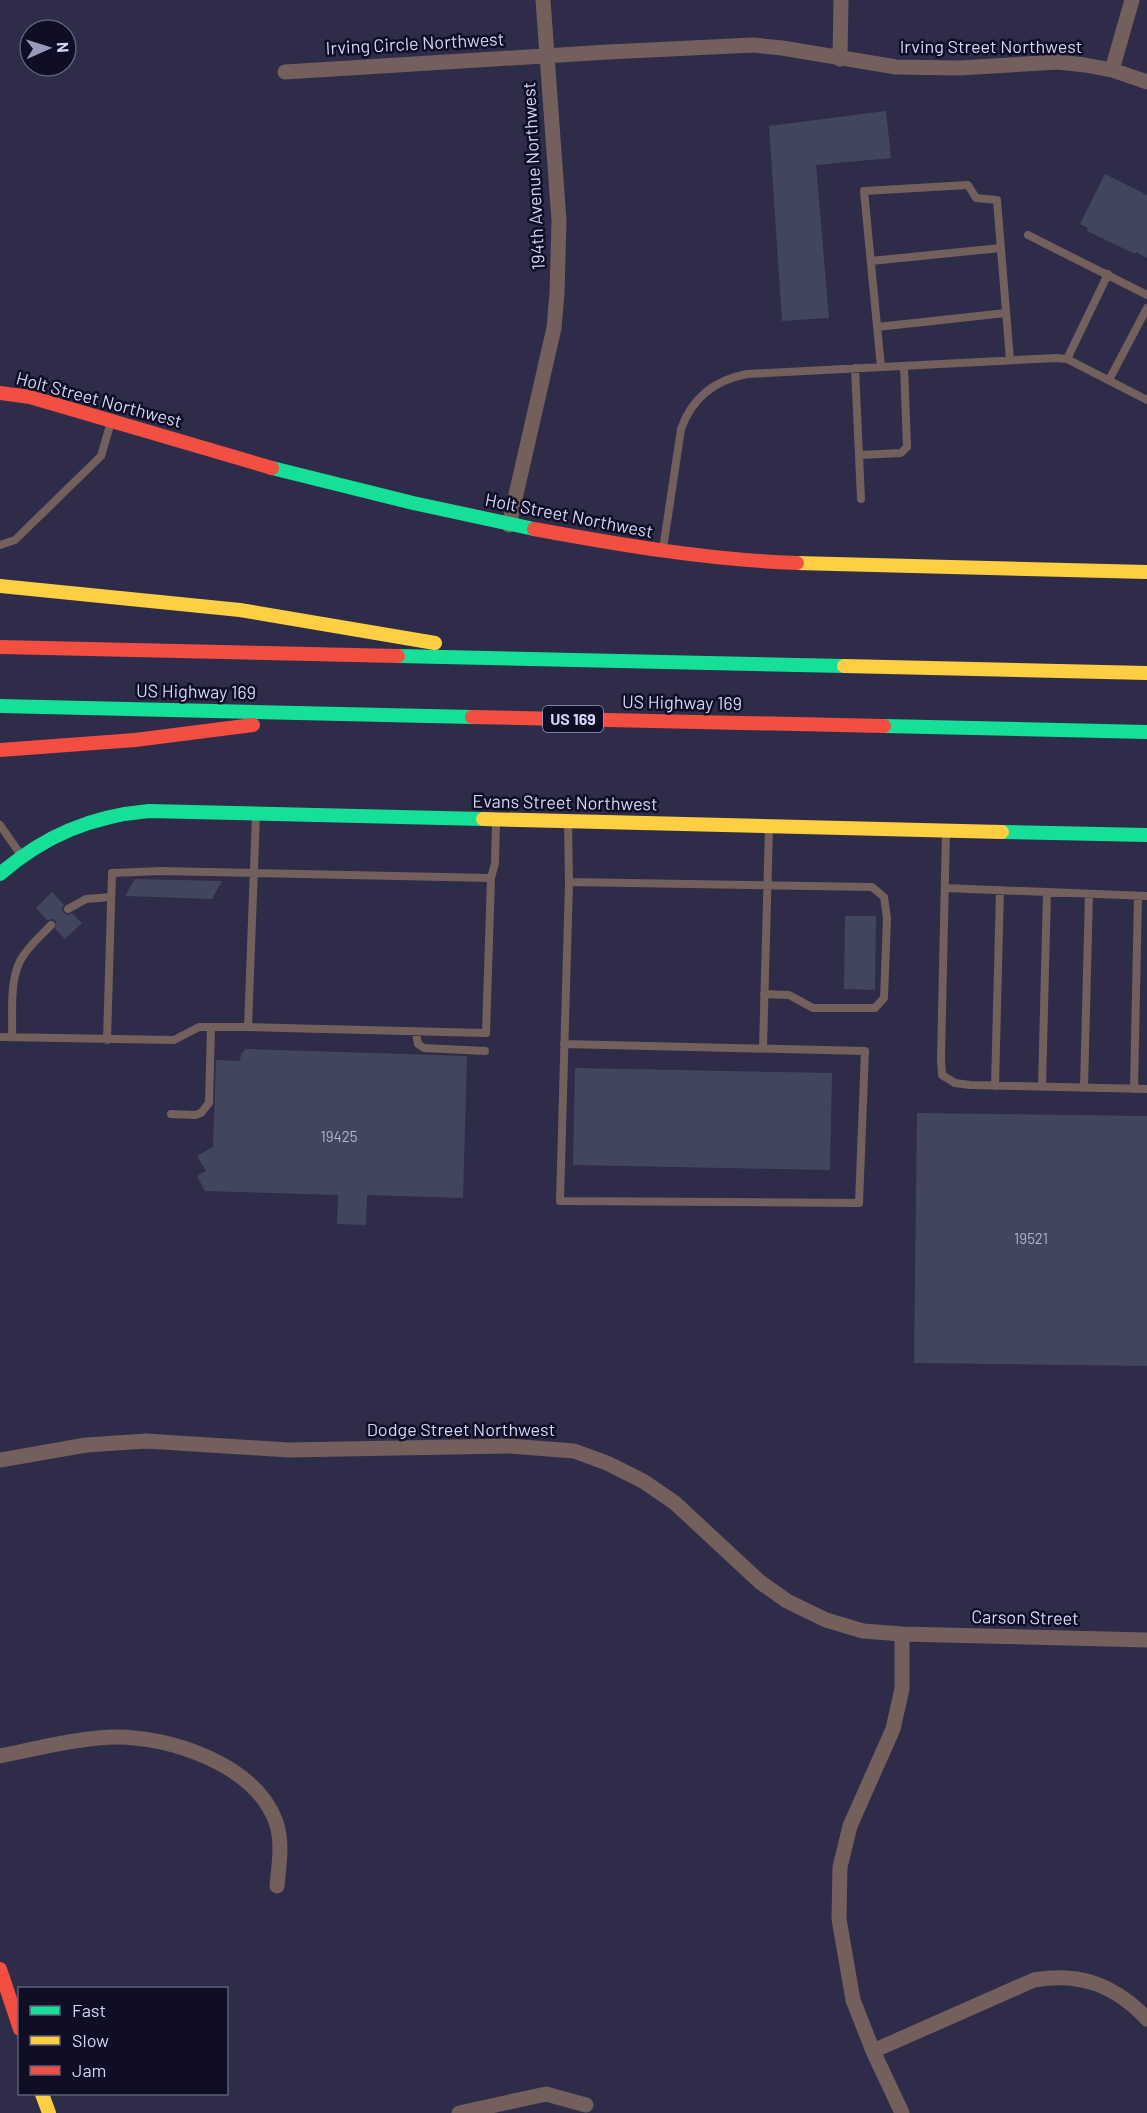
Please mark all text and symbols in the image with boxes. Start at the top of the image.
north arrow [18,18,78,78]
street label: Irving Circle Northwest [325,27,505,59]
street label: Irving Street Northwest [900,35,1082,57]
text: N [54,41,73,53]
street label: 194th Avenue Northwest [517,81,549,271]
street label: Holt Street Northwest [14,366,185,432]
street label: Holt Street Northwest [483,488,655,542]
street label: US Highway 169 [136,679,256,703]
street label: US Highway 169 [622,690,742,714]
road number: US 169 [543,706,603,732]
street label: Evans Street Northwest [472,789,658,815]
house number: 19425 [320,1127,358,1145]
house number: 19521 [1014,1229,1048,1247]
street label: Dodge Street Northwest [367,1418,555,1440]
street label: Carson Street [971,1605,1079,1629]
legend [18,1987,228,2095]
text: Fast [72,1999,106,2021]
text: Slow [72,2029,109,2051]
text: Jam [72,2059,106,2081]

